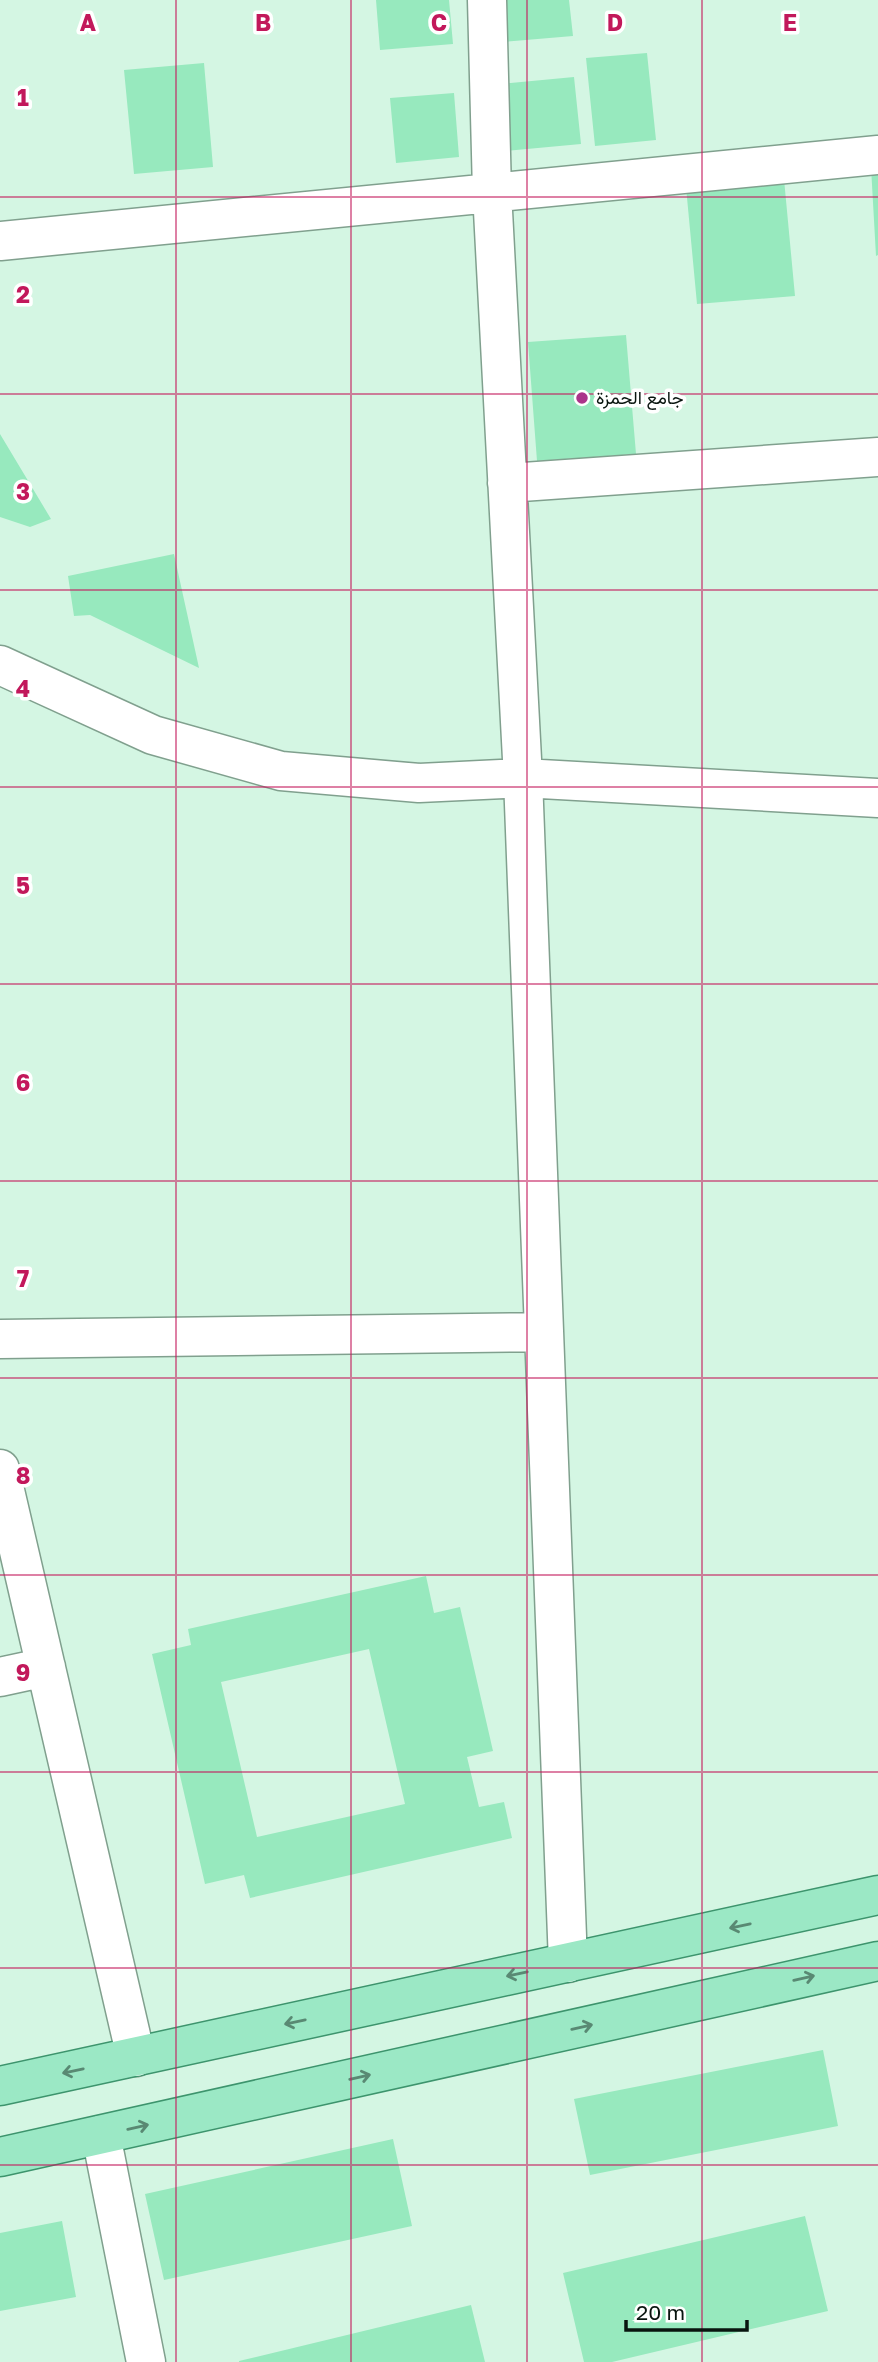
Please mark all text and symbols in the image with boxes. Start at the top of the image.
text: A [80,8,97,36]
text: B [255,8,271,36]
text: C [431,8,447,36]
text: D [607,8,623,36]
text: E [783,8,797,36]
text: 1 [17,83,29,111]
text: 2 [16,280,30,308]
place label: جامع الحمزة [596,386,684,410]
marker: جامع الحمزة [574,390,590,406]
text: 3 [16,477,30,505]
text: 4 [16,674,30,702]
text: 5 [16,871,30,899]
text: 6 [16,1068,30,1096]
text: 7 [17,1264,29,1292]
text: 8 [16,1461,30,1489]
text: 9 [16,1658,30,1686]
one-way arrow [729,1920,751,1933]
one-way arrow [506,1968,529,1981]
one-way arrow [792,1970,815,1984]
one-way arrow [284,2016,307,2030]
one-way arrow [570,2020,593,2034]
one-way arrow [62,2064,85,2078]
one-way arrow [348,2070,371,2083]
one-way arrow [126,2119,149,2133]
scale bar [626,2288,747,2332]
text: 20 m [636,2299,685,2325]

